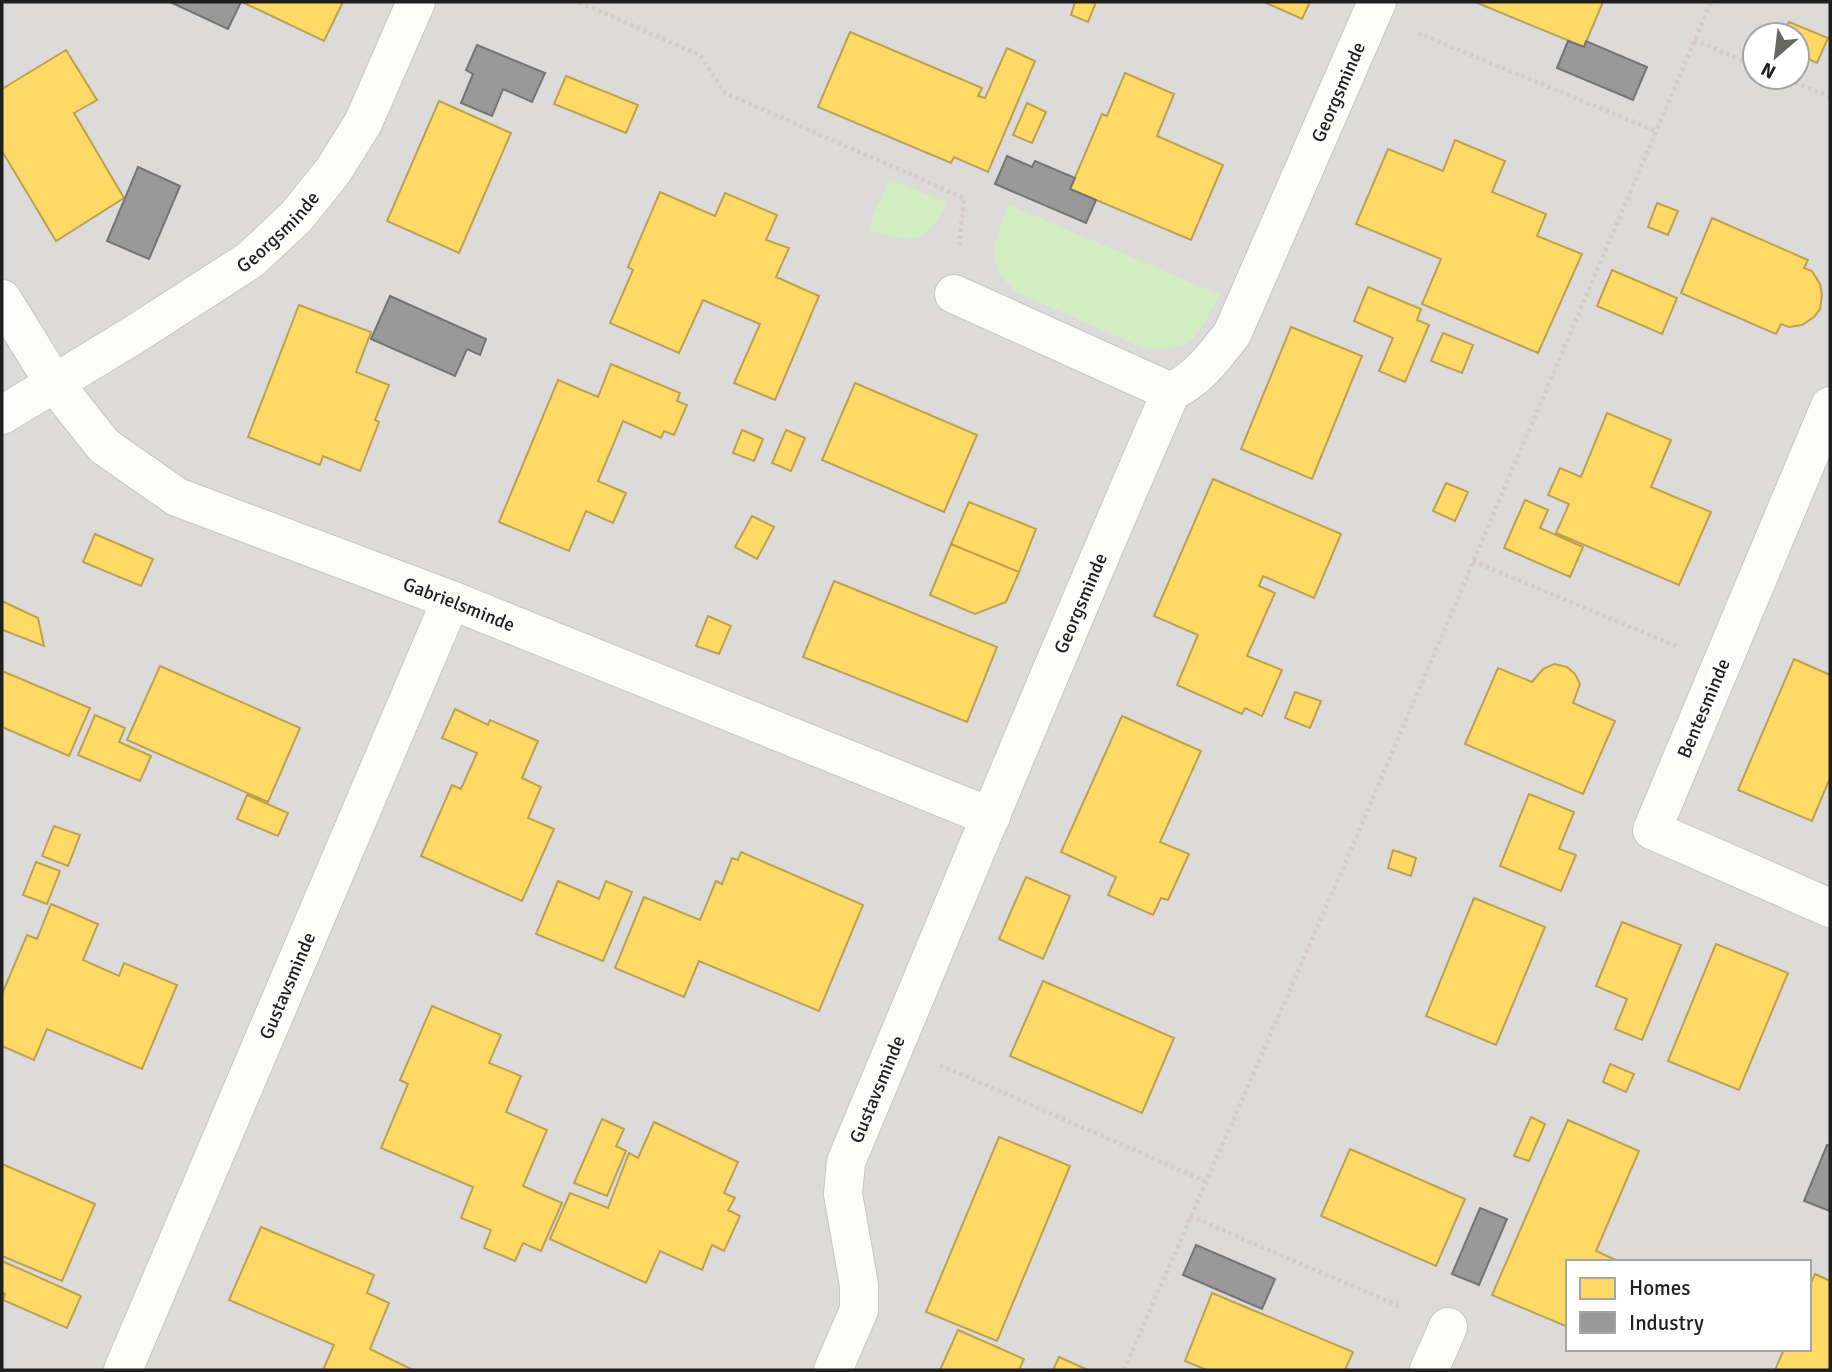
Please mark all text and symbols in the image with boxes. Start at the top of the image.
north arrow [1741,21,1811,91]
street label: Georgsminde [1306,38,1371,146]
text: N [1757,56,1780,84]
street label: Georgsminde [232,187,325,279]
street label: Georgsminde [1049,549,1113,657]
street label: Gabrielsminde [400,572,518,637]
street label: Bentesminde [1672,655,1736,762]
street label: Gustavsminde [254,929,321,1043]
street label: Gustavsminde [844,1032,911,1147]
legend [1566,1260,1811,1351]
text: Homes [1629,1275,1691,1301]
text: Industry [1629,1310,1704,1336]

